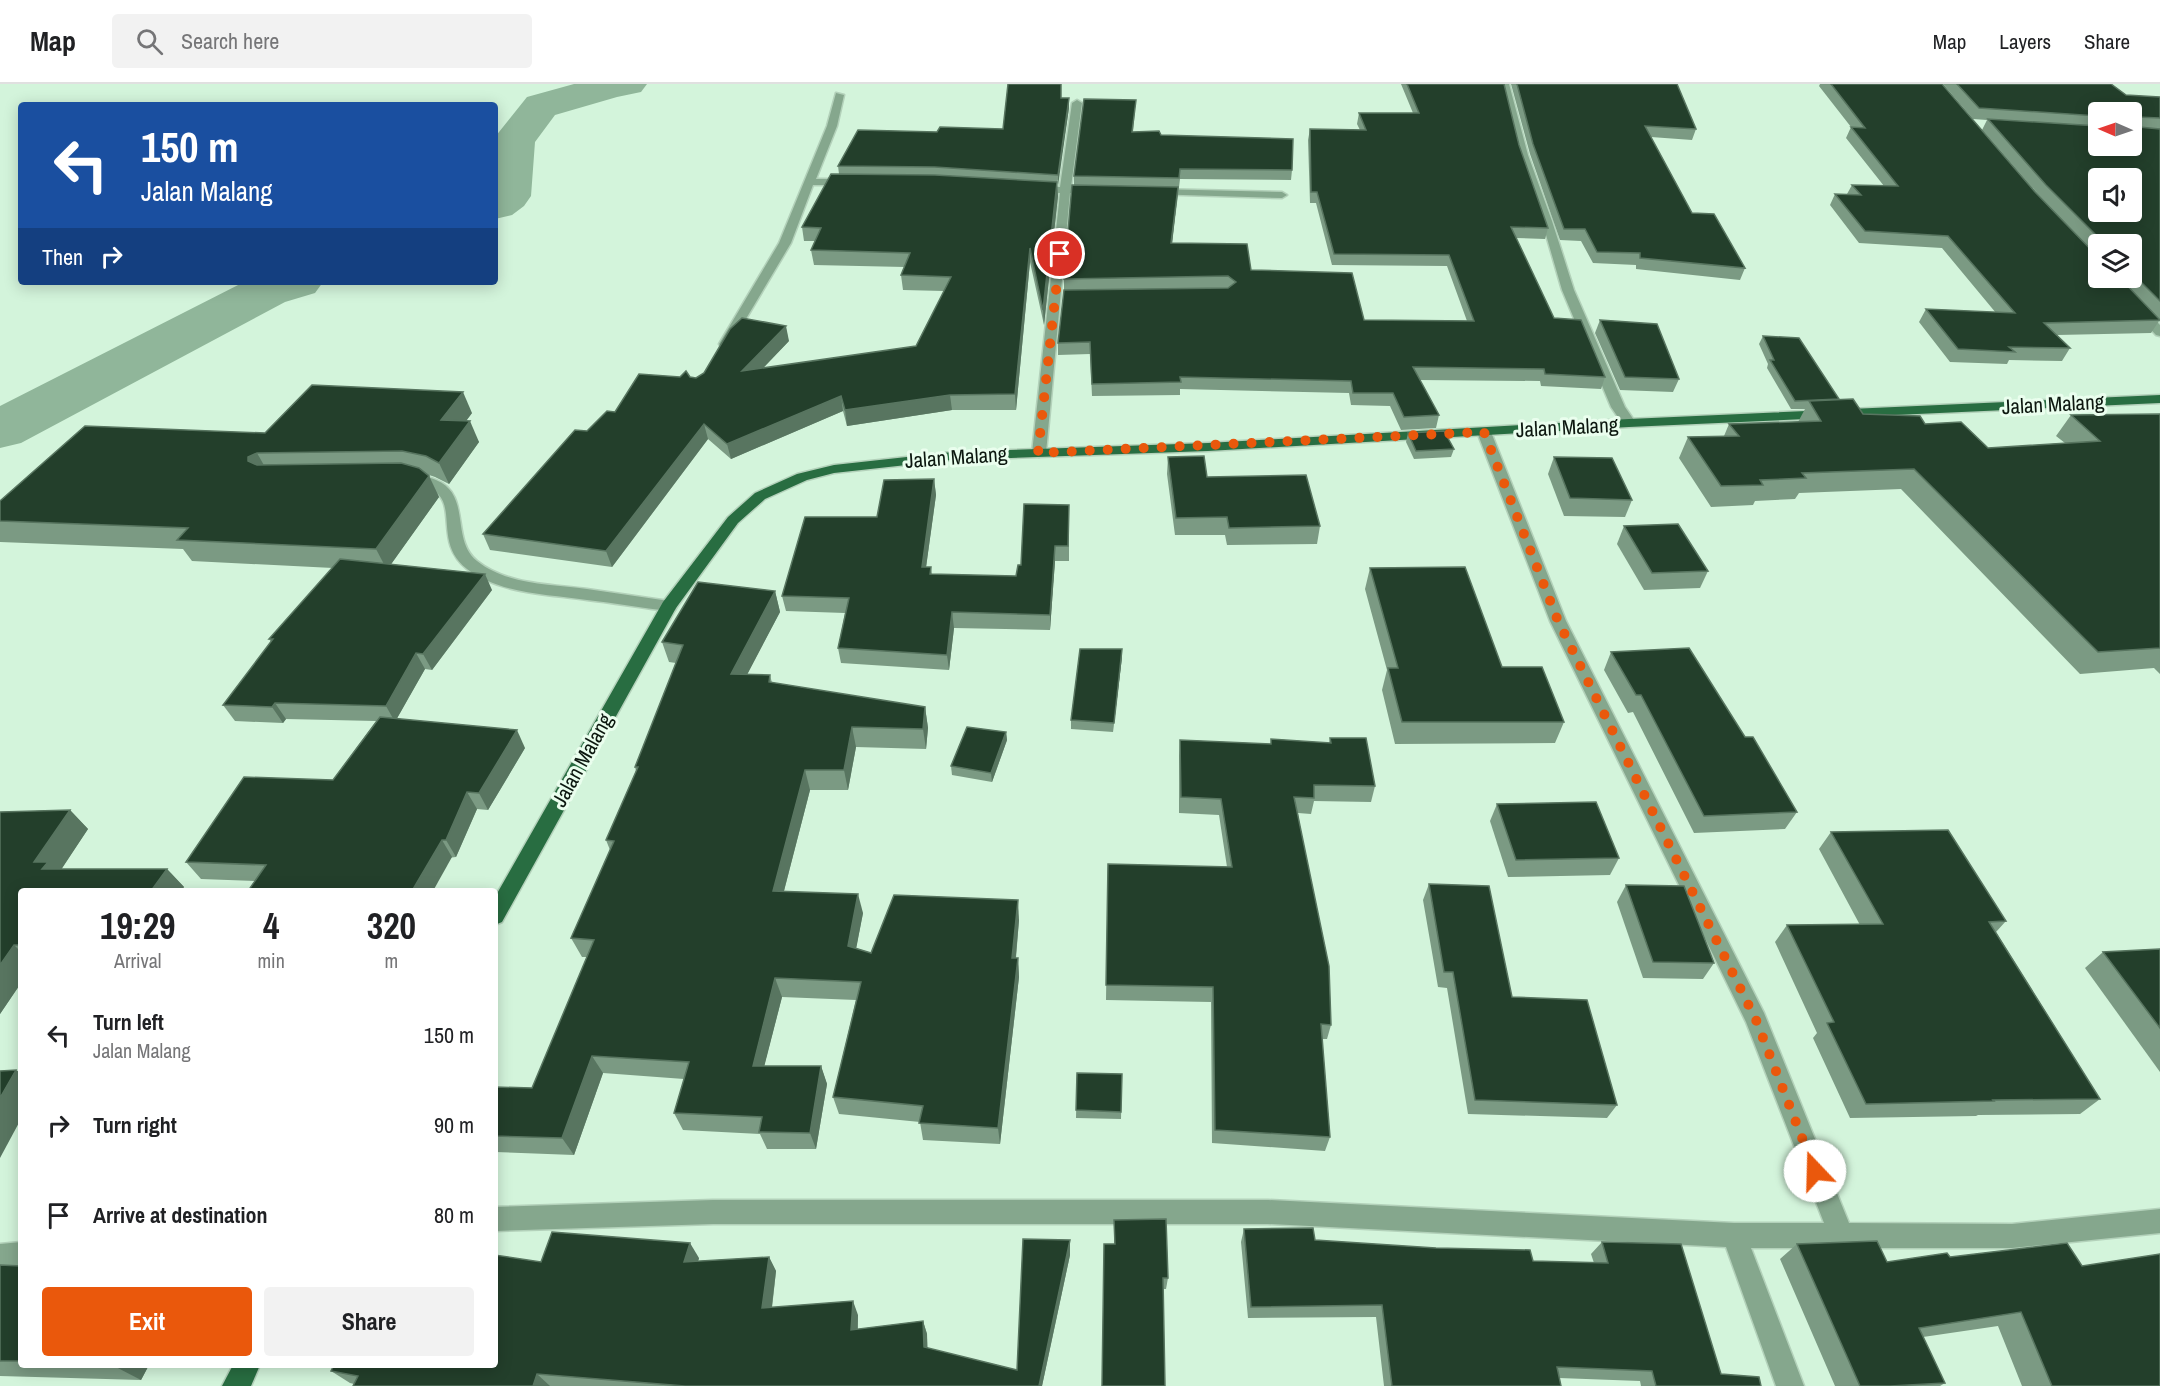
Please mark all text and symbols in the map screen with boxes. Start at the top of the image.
search box [112,14,532,68]
text: Map [30,22,76,60]
icon: search [133,25,166,58]
text: Search here [181,26,279,56]
text: Map [1933,27,1966,56]
text: Layers [1999,27,2051,56]
text: Share [2084,27,2130,56]
north arrow [2088,102,2142,156]
map controls [2088,102,2142,288]
text: 150 m [141,119,239,175]
icon: left [42,126,120,204]
button: sound [2088,168,2142,222]
text: Jalan Malang [141,173,273,209]
pin [1034,228,1085,279]
button: layers [2088,234,2142,288]
icon: arrive [1043,237,1076,270]
icon: right [95,240,128,273]
text: Then [42,242,83,272]
street label: Jalan Malang [2001,387,2105,421]
street label: Jalan Malang [1515,410,1619,444]
street label: Jalan Malang [904,439,1009,475]
street label: Jalan Malang [544,708,620,812]
text: 19:29 [100,902,175,950]
text: 4 [263,902,279,950]
text: 320 [367,902,416,950]
text: Arrival [114,947,161,974]
text: min [257,947,285,974]
text: m [385,947,398,974]
text: Turn left [93,1007,164,1037]
icon: left [42,1019,75,1052]
text: 150 m [424,1020,474,1050]
text: Jalan Malang [93,1037,191,1064]
icon: right [42,1109,75,1142]
text: Turn right [93,1110,177,1140]
text: 90 m [434,1110,474,1140]
position arrow [1783,1139,1847,1203]
icon: arrive [42,1199,75,1232]
text: Arrive at destination [93,1200,267,1230]
text: 80 m [434,1200,474,1230]
button: Exit [42,1287,252,1356]
button: Share [264,1287,474,1356]

